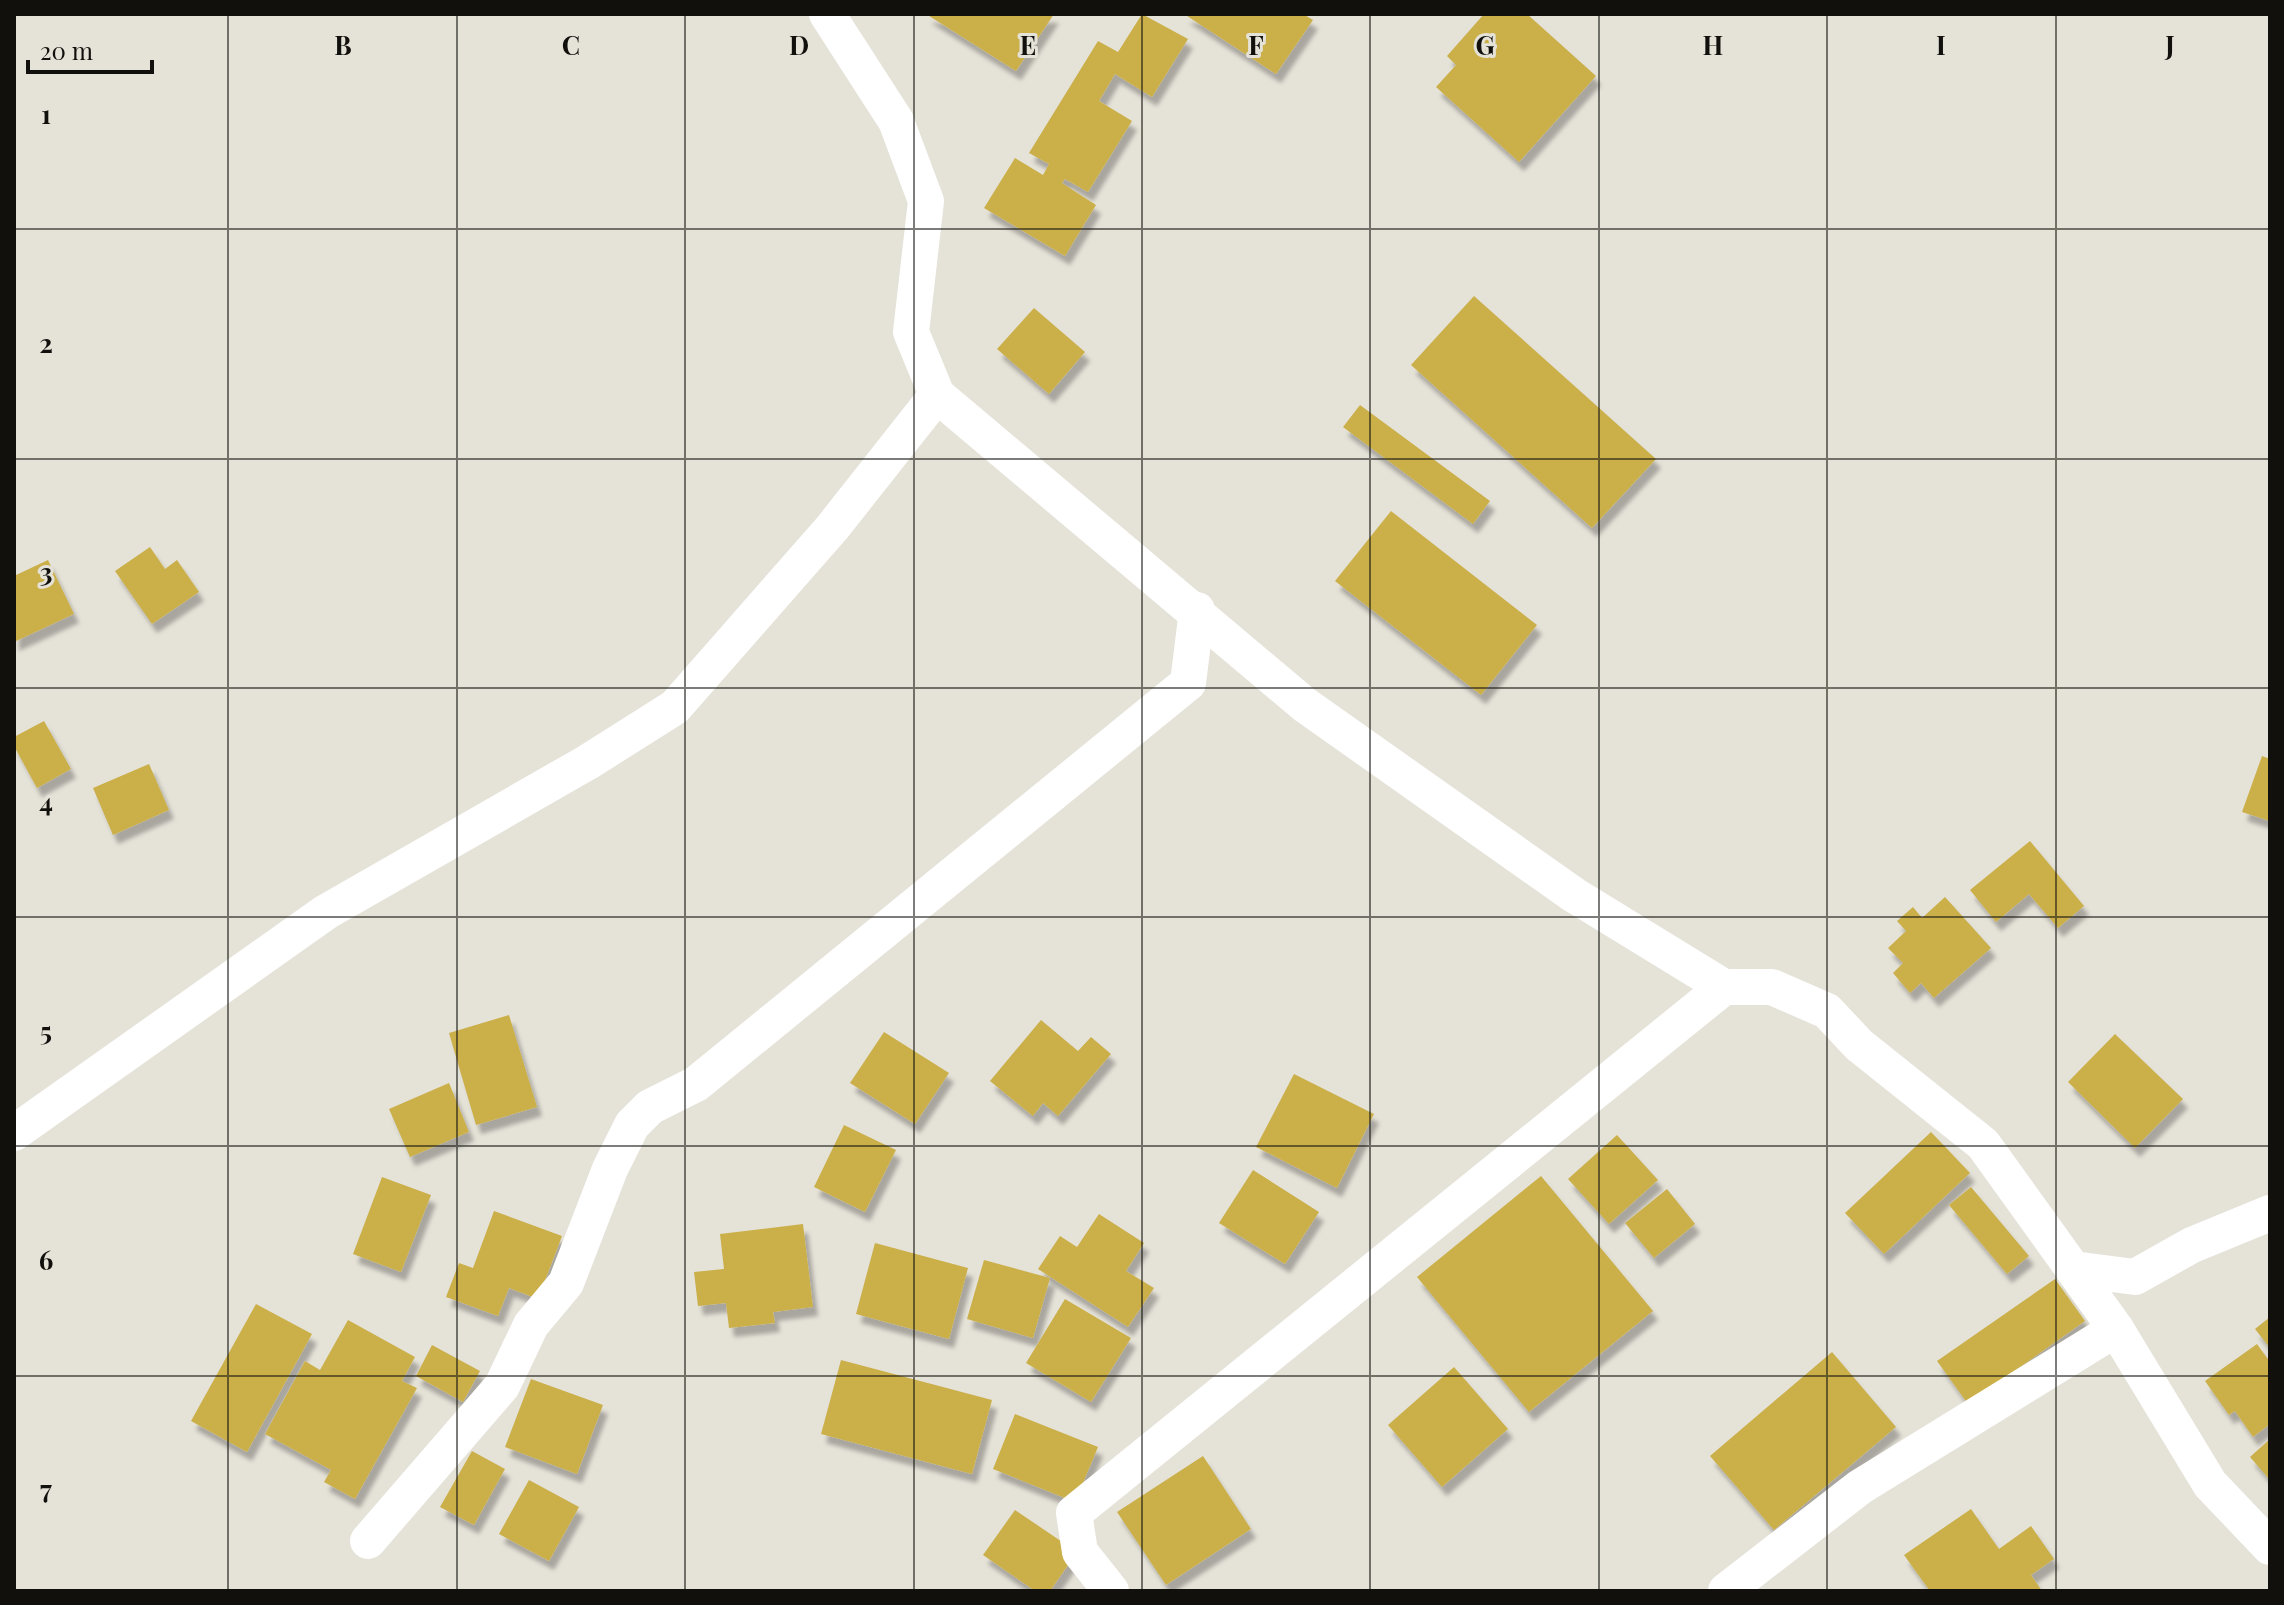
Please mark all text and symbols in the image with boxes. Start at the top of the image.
scale bar [28,24,152,74]
text: B [334,27,352,62]
text: C [562,27,580,62]
text: D [789,27,809,62]
text: E [1020,27,1036,62]
text: F [1248,27,1264,62]
text: G [1475,27,1495,62]
text: H [1703,27,1723,62]
text: I [1936,27,1946,62]
text: J [2164,27,2175,62]
text: 20 m [40,34,93,66]
text: 1 [41,96,51,131]
text: 2 [39,325,53,360]
text: 3 [40,554,52,589]
text: 4 [39,784,53,819]
text: 5 [40,1013,52,1048]
text: 6 [39,1242,53,1277]
text: 7 [40,1471,52,1506]

